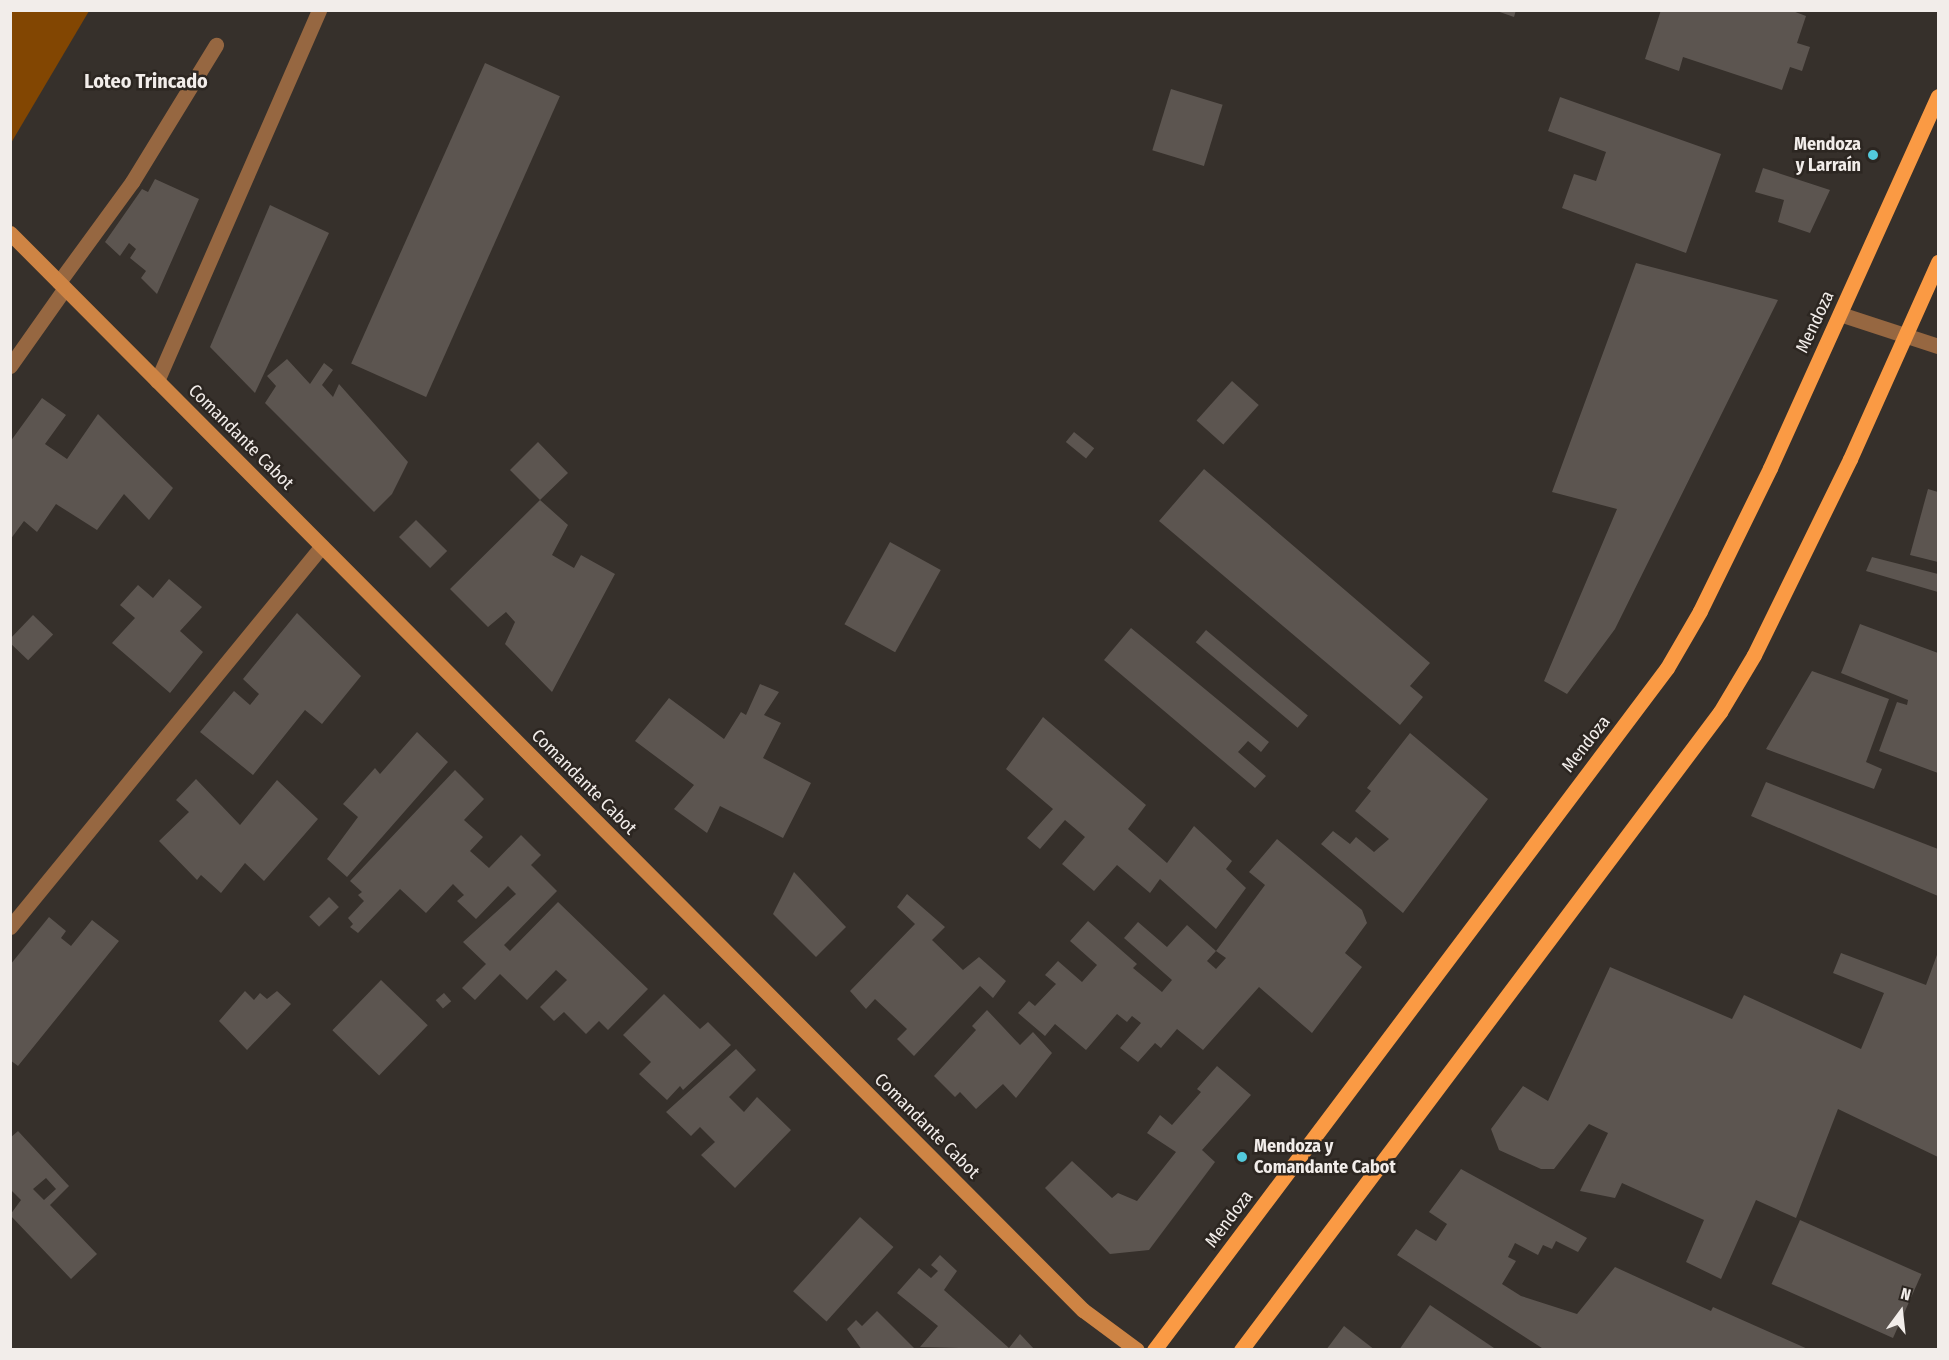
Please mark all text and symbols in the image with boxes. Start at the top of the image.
district label: Loteo Trincado [84,69,208,93]
place label: Mendoza y Larraín [1794,134,1861,176]
marker: Mendoza y Larraín [1866,148,1880,162]
street label: Mendoza [1791,288,1839,356]
street label: Comandante Cabot [184,380,298,494]
street label: Mendoza [1557,711,1615,777]
street label: Comandante Cabot [527,725,641,839]
street label: Comandante Cabot [870,1069,984,1183]
place label: Mendoza y Comandante Cabot [1254,1136,1396,1178]
marker: Mendoza y Comandante Cabot [1235,1150,1249,1164]
street label: Mendoza [1201,1186,1257,1252]
north arrow [1871,1282,1931,1342]
text: N [1899,1284,1913,1305]

